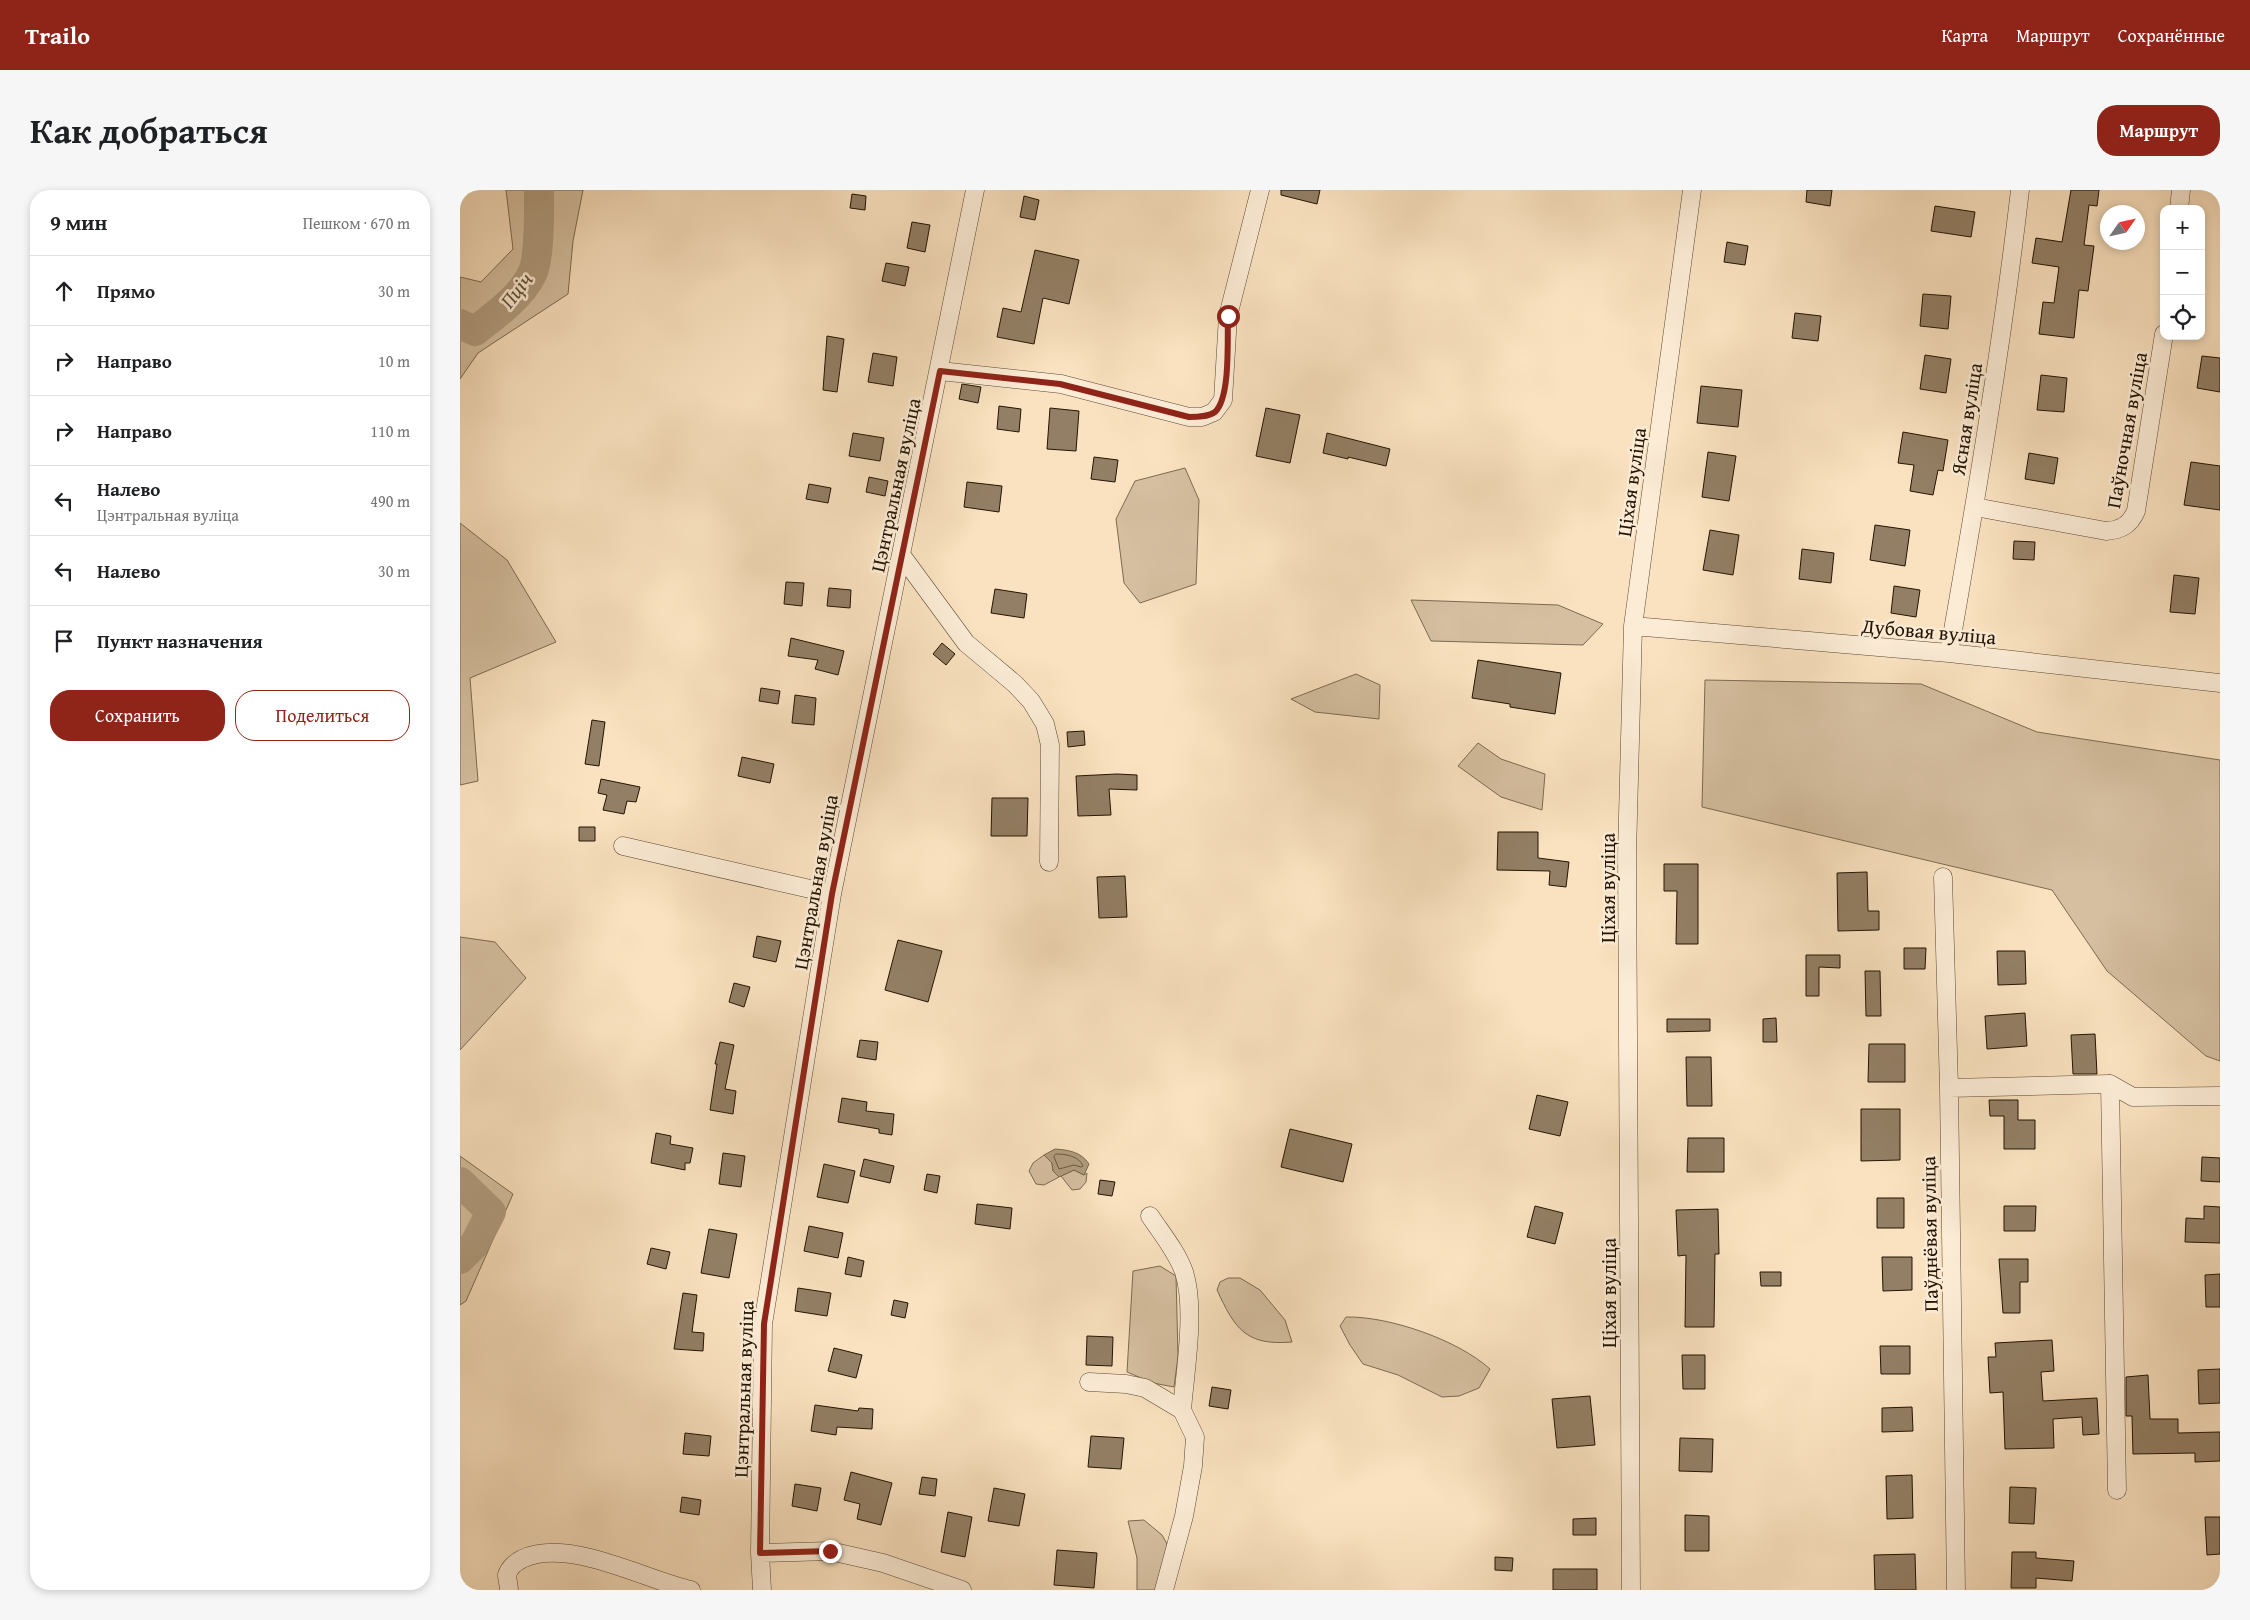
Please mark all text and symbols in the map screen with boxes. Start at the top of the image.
text: Trailo [25,18,90,53]
text: Карта [1942,22,1988,49]
text: Маршрут [2016,22,2090,49]
text: Сохранённые [2118,22,2225,49]
text: Как добраться [30,105,268,156]
button: Маршрут [2097,105,2220,156]
north arrow [2100,205,2145,250]
map controls [2160,205,2205,340]
button: + [2160,205,2205,250]
text: 9 мин [50,207,107,238]
text: Пешком · 670 m [303,211,410,235]
button: − [2160,250,2205,295]
water label: Пціч [492,265,540,315]
icon: ahead [50,277,78,305]
text: Прямо [97,277,155,305]
text: 30 m [378,279,410,303]
button: locate [2160,295,2205,340]
route start [1217,305,1240,328]
icon: right [50,347,78,375]
text: Направо [97,347,172,375]
text: 10 m [378,349,410,373]
street label: Паўночная вуліца [2098,349,2154,510]
street label: Ясная вуліца [1943,360,1989,478]
street label: Цэнтральная вуліца [862,395,928,575]
icon: right [50,417,78,445]
text: Направо [97,417,172,445]
text: 110 m [370,419,410,443]
street label: Ціхая вуліца [1609,425,1653,539]
text: Налево [97,475,160,503]
icon: left [50,487,78,515]
text: 490 m [370,489,410,513]
text: Цэнтральная вуліца [97,503,239,527]
icon: left [50,557,78,585]
text: Налево [97,557,160,585]
text: 30 m [378,559,410,583]
street label: Дубовая вуліца [1860,611,1998,651]
icon: arrive [50,627,78,655]
text: Пункт назначения [97,627,263,655]
button: Сохранить [50,690,225,741]
button: Поделиться [235,690,410,741]
street label: Цэнтральная вуліца [785,792,845,972]
street label: Ціхая вуліца [1593,832,1622,943]
street label: Паўднёвая вуліца [1913,1155,1945,1312]
street label: Ціхая вуліца [1594,1237,1623,1348]
street label: Цэнтральная вуліца [725,1299,761,1478]
route end [819,1540,842,1563]

